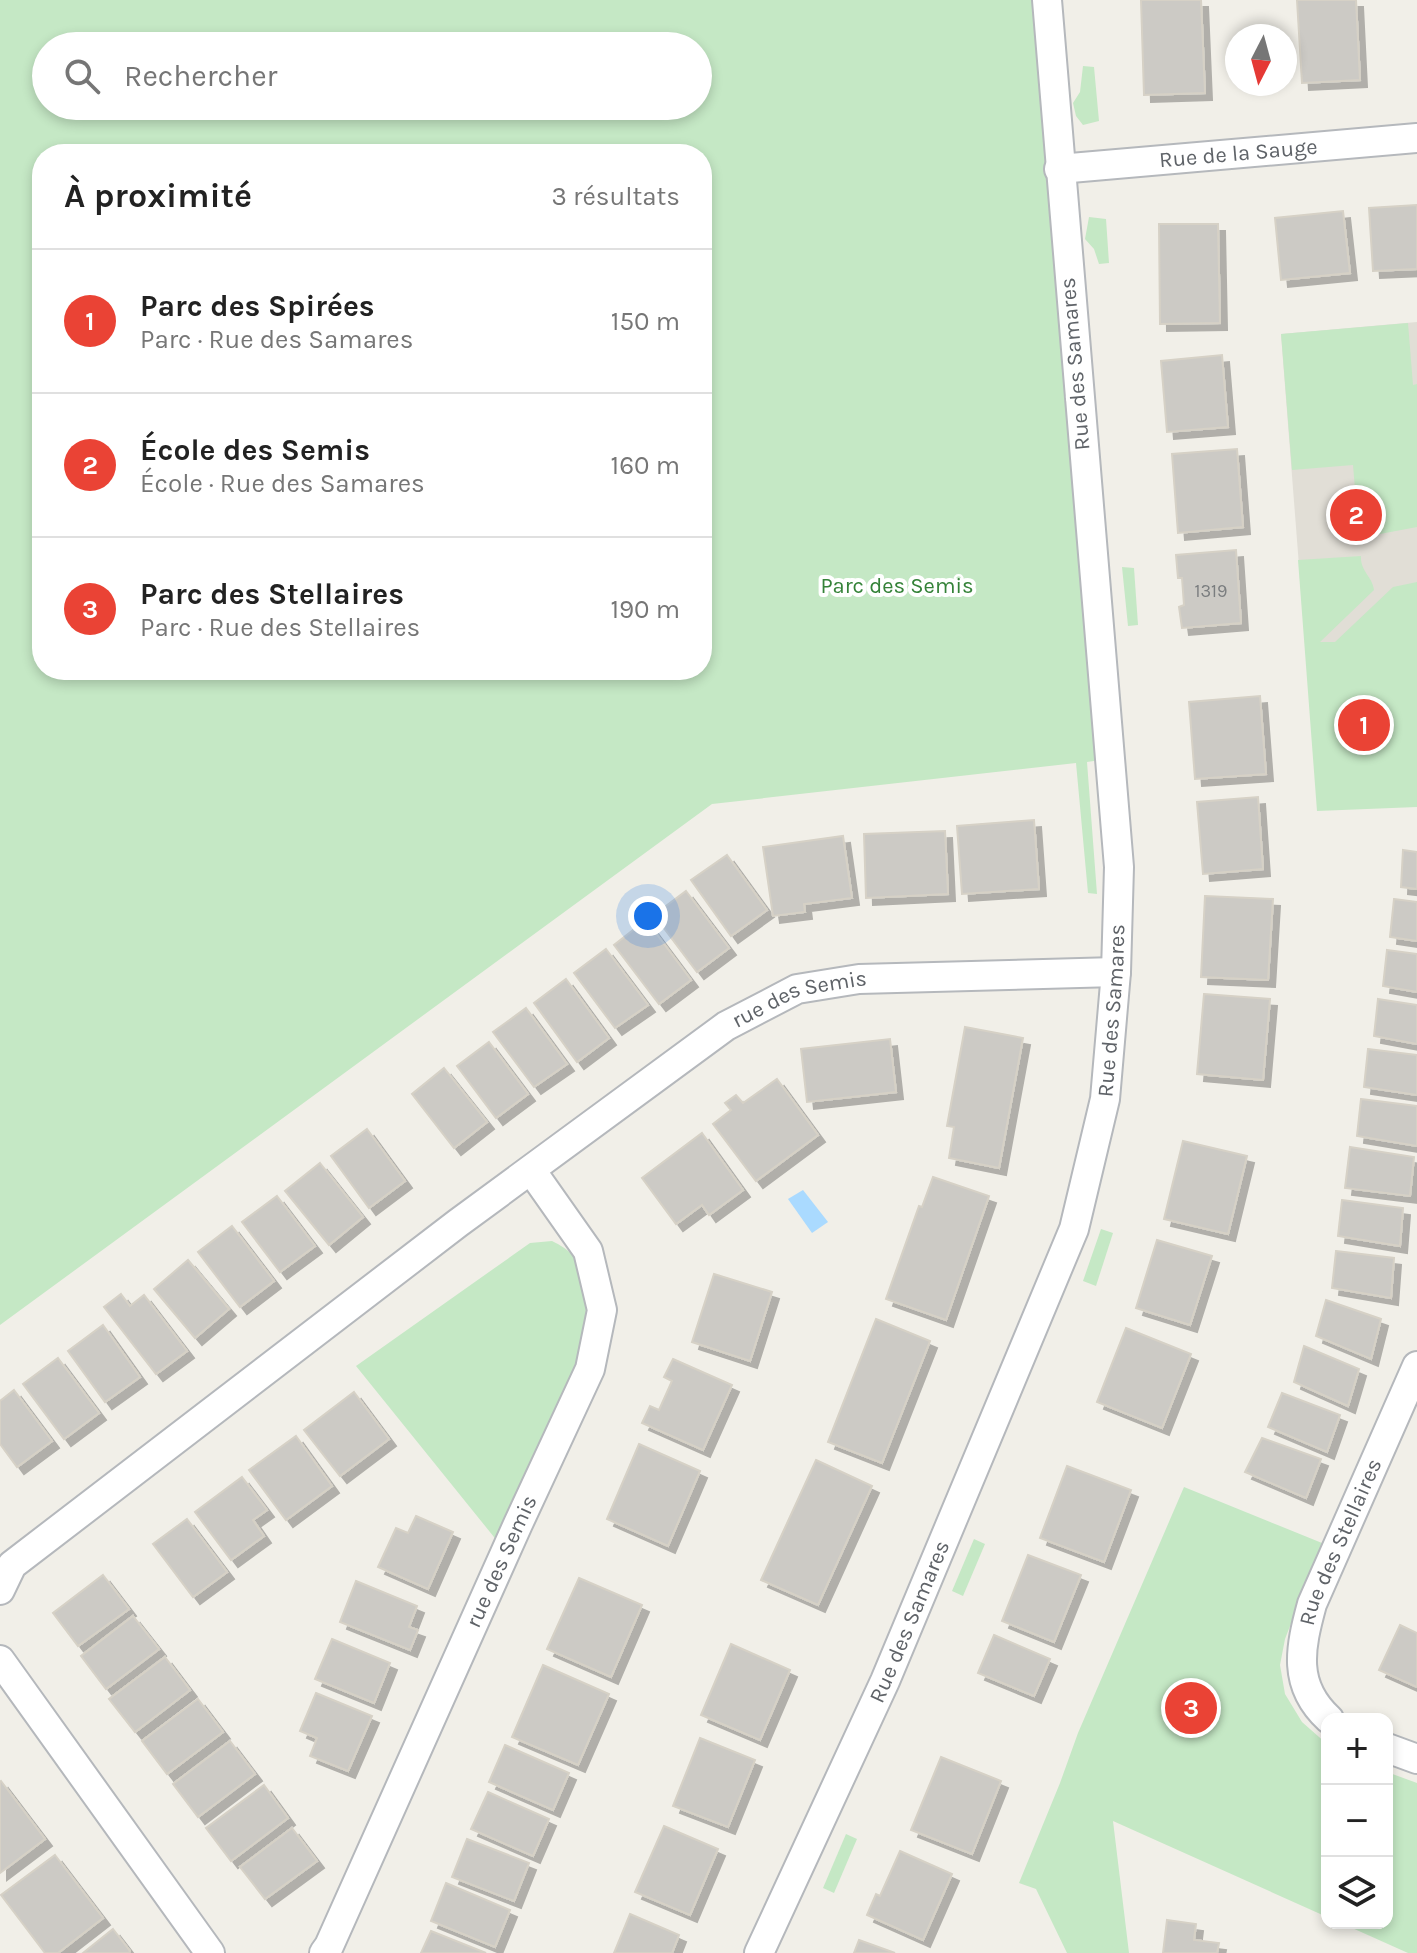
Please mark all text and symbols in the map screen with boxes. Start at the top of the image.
north arrow [1225,24,1297,96]
search box [32,32,712,120]
icon: search [60,54,104,98]
text: Rechercher [124,58,277,94]
street label: Rue de la Sauge [1158,134,1319,173]
text: À proximité [64,176,252,216]
text: 3 résultats [552,181,680,212]
street label: Rue des Samares [1054,277,1096,451]
text: Parc des Spirées [140,288,375,324]
text: 1 [85,306,95,337]
text: 150 m [611,306,680,337]
text: Parc · Rue des Samares [140,324,413,355]
text: École des Semis [140,432,370,468]
text: 2 [82,450,98,481]
text: 160 m [611,450,680,481]
text: École · Rue des Samares [140,468,425,499]
pin: 2 [1330,485,1382,545]
park label: Parc des Semis [820,573,974,599]
text: Parc des Stellaires [140,576,404,612]
house number: 1319 [1195,580,1227,602]
text: 3 [82,594,98,625]
text: 190 m [610,594,680,625]
text: Parc · Rue des Stellaires [140,612,420,643]
pin: 1 [1338,695,1390,755]
your location [628,896,668,936]
street label: Rue des Samares [1092,924,1130,1098]
street label: rue des Semis [727,966,867,1034]
street label: Rue des Stellaires [1294,1455,1388,1628]
street label: rue des Semis [460,1491,543,1632]
street label: Rue des Samares [864,1537,955,1707]
pin: 3 [1165,1678,1217,1738]
map controls [1321,1713,1393,1929]
button: + [1321,1713,1393,1785]
button: − [1321,1785,1393,1857]
button: layers [1321,1857,1393,1929]

